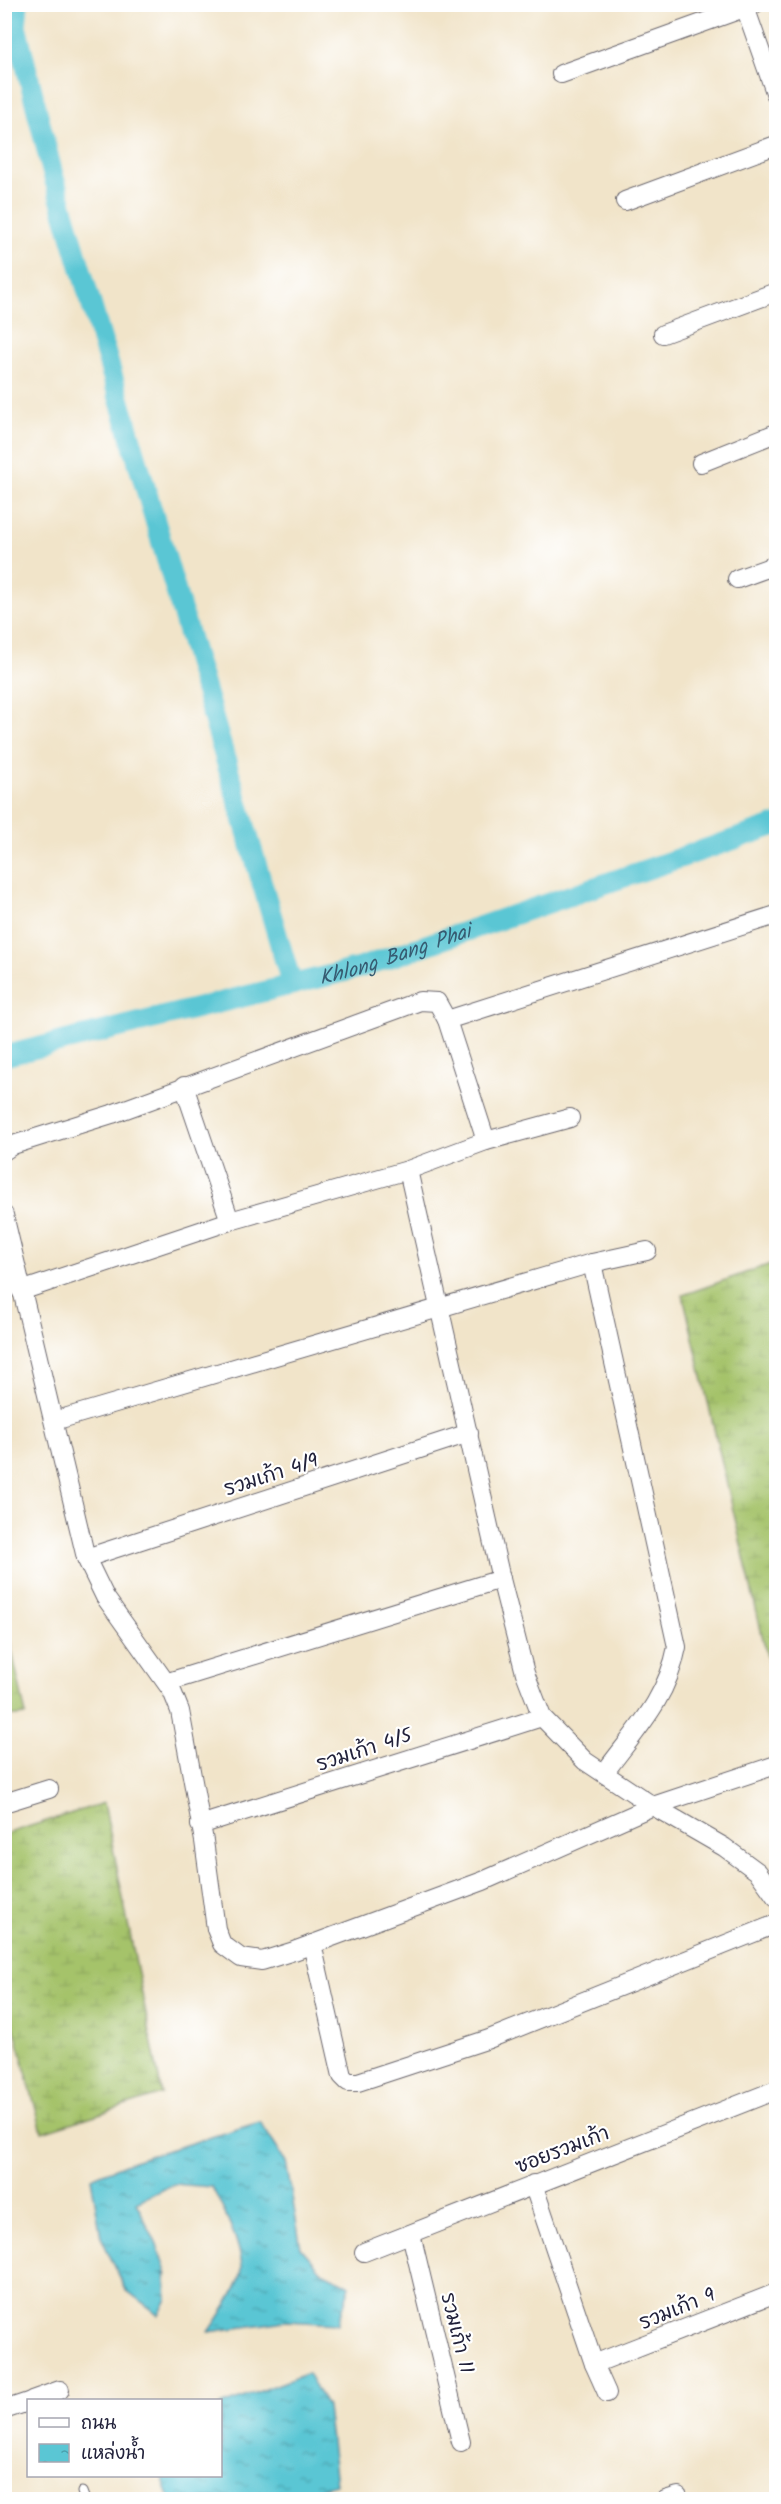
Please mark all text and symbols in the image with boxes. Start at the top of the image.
water label: Khlong Bang Phai [316,914,480,995]
street label: รวมเก้า 4/9 [220,1446,323,1506]
street label: รวมเก้า 4/5 [313,1720,418,1781]
street label: ซอยรวมเก้า [511,2118,615,2183]
street label: รวมเก้า 9 [635,2280,721,2340]
street label: รวมเก้า 11 [431,2290,482,2377]
legend [27,2399,222,2477]
text: ถนน [81,2410,116,2439]
text: แหล่งน้ำ [81,2436,145,2469]

